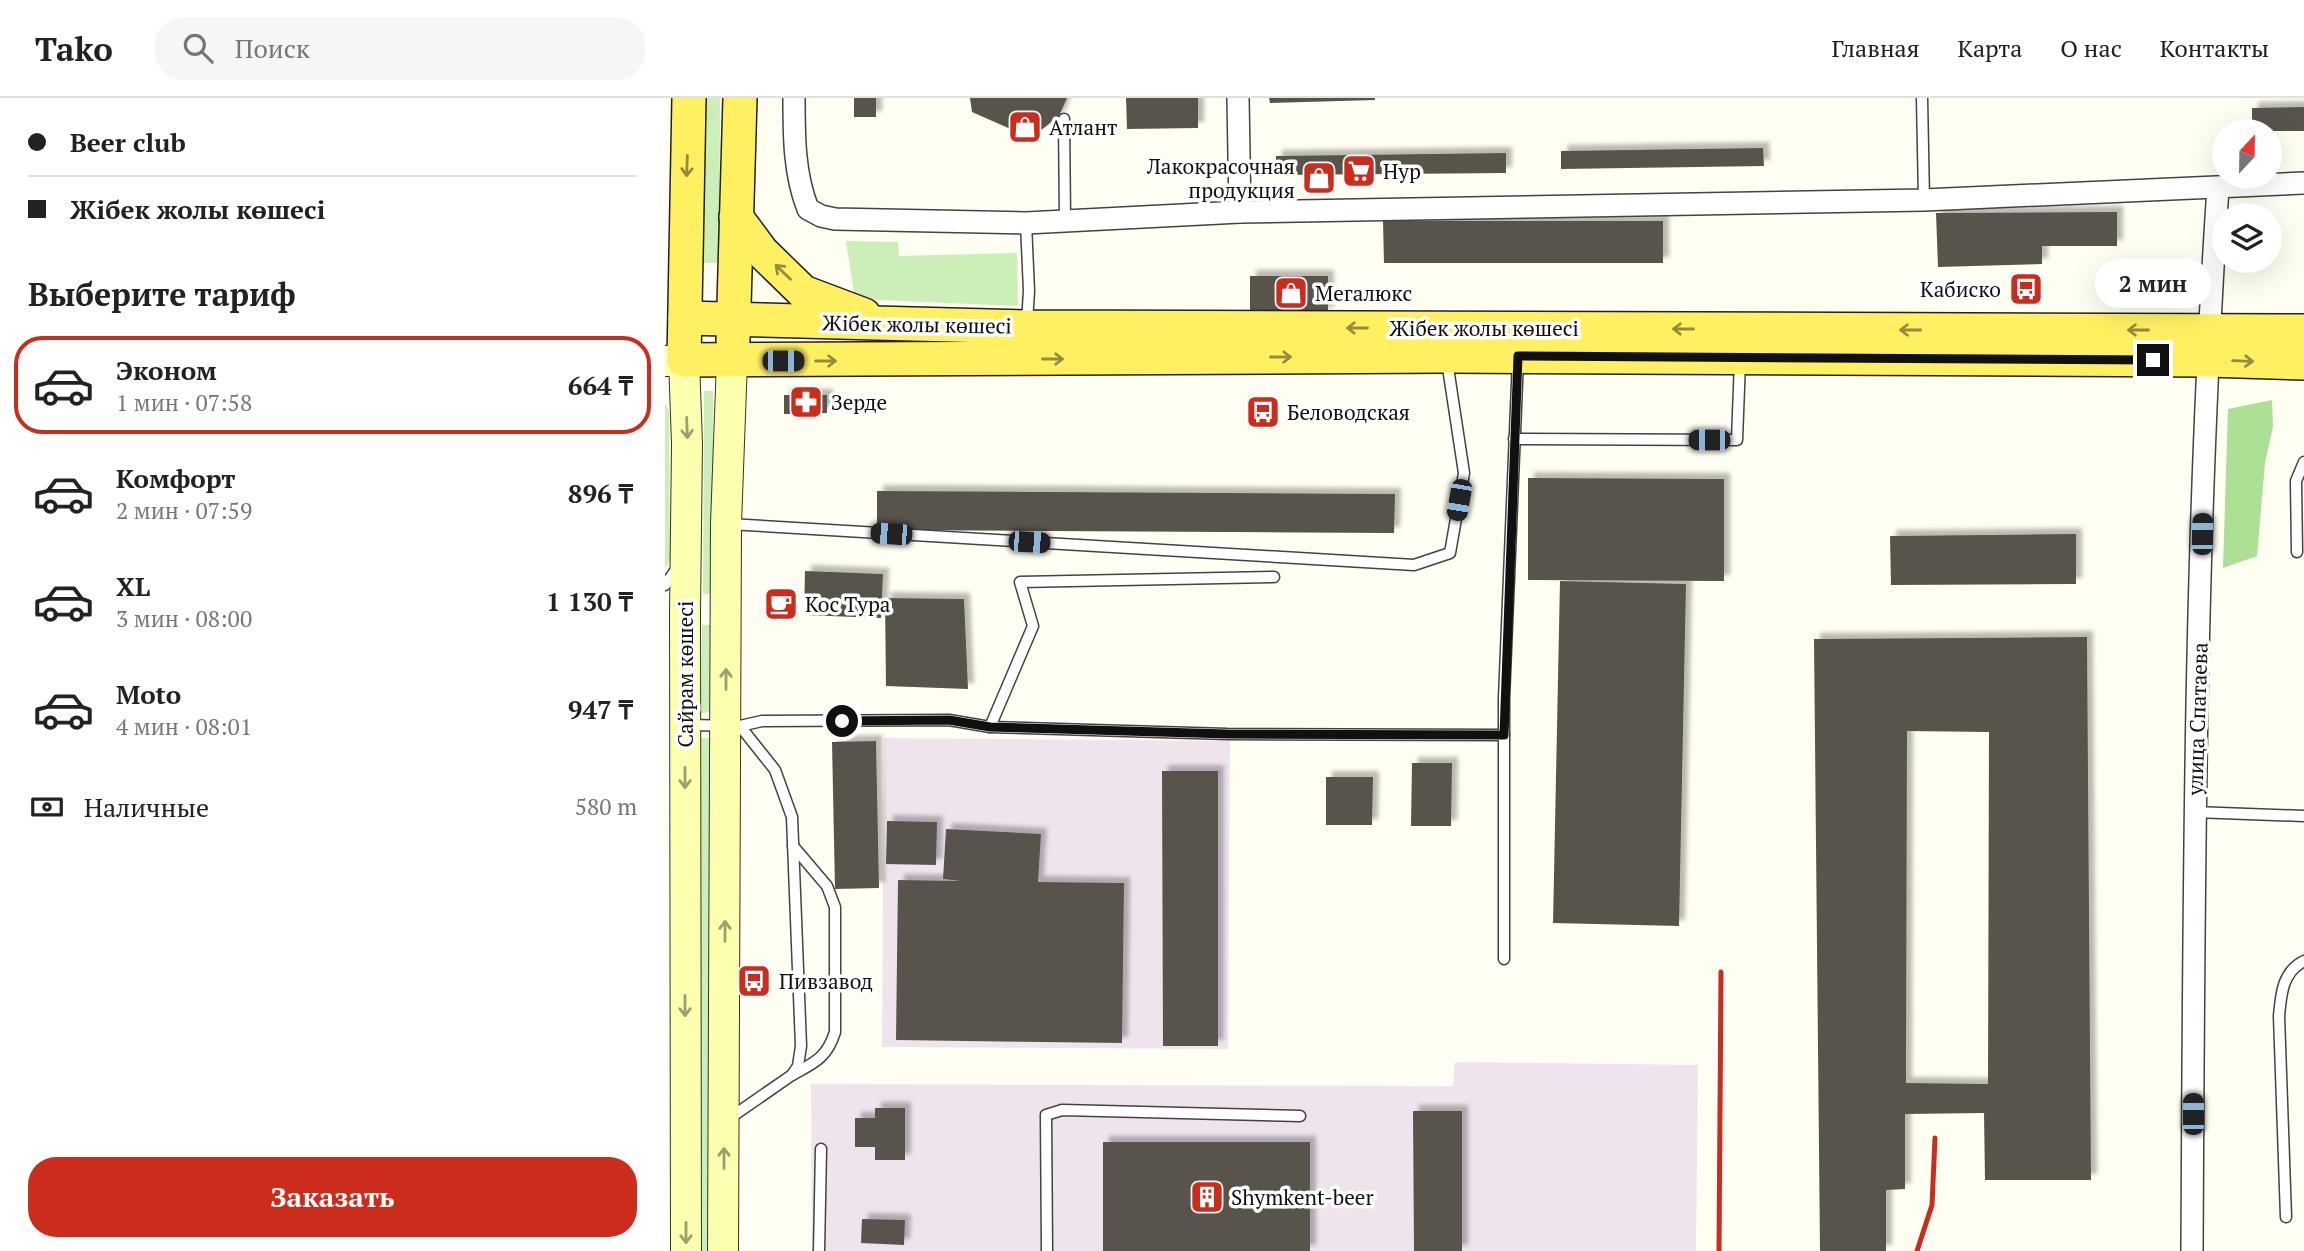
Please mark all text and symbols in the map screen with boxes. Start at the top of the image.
search box [155,17,645,80]
text: Tako [35,27,113,70]
icon: search [179,29,217,67]
text: Поиск [235,31,310,65]
text: Главная [1831,32,1919,64]
text: Карта [1957,32,2022,64]
text: О нас [2060,32,2122,64]
text: Контакты [2160,32,2269,64]
shop icon: Атлант [1006,108,1044,146]
place label: Атлант [1049,113,1117,141]
north arrow [2212,119,2282,189]
map controls [2212,119,2282,273]
text: Beer club [70,125,186,159]
place label: Лакокрасочная продукция [1146,152,1295,204]
supermarket icon: Нур [1340,152,1378,190]
one-way arrow [681,154,694,177]
place label: Нур [1383,157,1421,185]
shop icon: Лакокрасочная продукция [1300,159,1338,197]
text: Жібек жолы көшесі [70,192,325,226]
button: layers [2212,203,2282,273]
callout: 2 мин [2095,258,2211,308]
one-way arrow [775,263,792,280]
text: 2 мин [2119,268,2187,299]
bus stop icon: Кабиско [2007,270,2045,308]
text: Выберите тариф [28,273,296,315]
shop icon: Мегалюкс [1272,274,1310,312]
place label: Кабиско [1920,275,2001,303]
place label: Мегалюкс [1315,279,1412,307]
street label: Жібек жолы көшесі [822,308,1012,340]
street label: Жібек жолы көшесі [1389,314,1579,342]
one-way arrow [1346,321,1369,335]
one-way arrow [1672,322,1695,336]
one-way arrow [1899,323,1922,337]
one-way arrow [2127,323,2150,337]
route end [2137,344,2169,376]
one-way arrow [1269,350,1292,364]
car [763,351,805,372]
one-way arrow [1041,352,1064,366]
text: Эконом [116,353,217,387]
icon: car [32,354,95,417]
one-way arrow [814,354,837,368]
one-way arrow [2231,354,2254,368]
text: 664 ₸ [568,368,633,402]
pharmacy icon: Зерде [787,383,825,421]
text: 1 мин · 07:58 [116,387,252,418]
place label: Зерде [831,388,887,416]
bus stop icon: Беловодская [1244,393,1282,431]
place label: Беловодская [1287,398,1410,426]
one-way arrow [680,416,693,439]
car [1689,430,1731,451]
text: Комфорт [116,461,235,495]
icon: car [32,462,95,525]
text: 896 ₸ [568,476,633,510]
car [1446,477,1473,523]
text: 2 мин · 07:59 [116,495,252,526]
car [2192,513,2213,555]
car [870,522,913,546]
car [1008,530,1051,554]
text: XL [116,569,150,603]
icon: car [32,570,95,633]
text: 1 130 ₸ [546,584,633,618]
cafe icon: Кос Тура [762,585,800,623]
place label: Кос Тура [805,590,891,618]
street label: Сайрам көшесі [671,601,699,747]
text: 3 мин · 08:00 [116,603,252,634]
street label: улица Спатаева [2180,642,2214,797]
one-way arrow [719,668,733,691]
text: Moto [116,677,181,711]
icon: car [32,678,95,741]
text: 947 ₸ [568,692,633,726]
route start [826,705,858,737]
text: 4 мин · 08:01 [116,711,252,742]
one-way arrow [678,766,692,789]
icon: cash [28,788,66,826]
text: Наличные [84,790,209,824]
text: 580 m [575,791,637,822]
one-way arrow [718,920,732,943]
bus stop icon: Пивзавод [735,962,773,1000]
place label: Пивзавод [779,967,873,995]
one-way arrow [678,994,692,1017]
car [2183,1093,2204,1135]
one-way arrow [717,1147,730,1170]
button: Заказать [28,1157,637,1237]
building icon: Shymkent-beer [1188,1178,1226,1216]
place label: Shymkent-beer [1231,1183,1373,1211]
one-way arrow [679,1221,693,1244]

